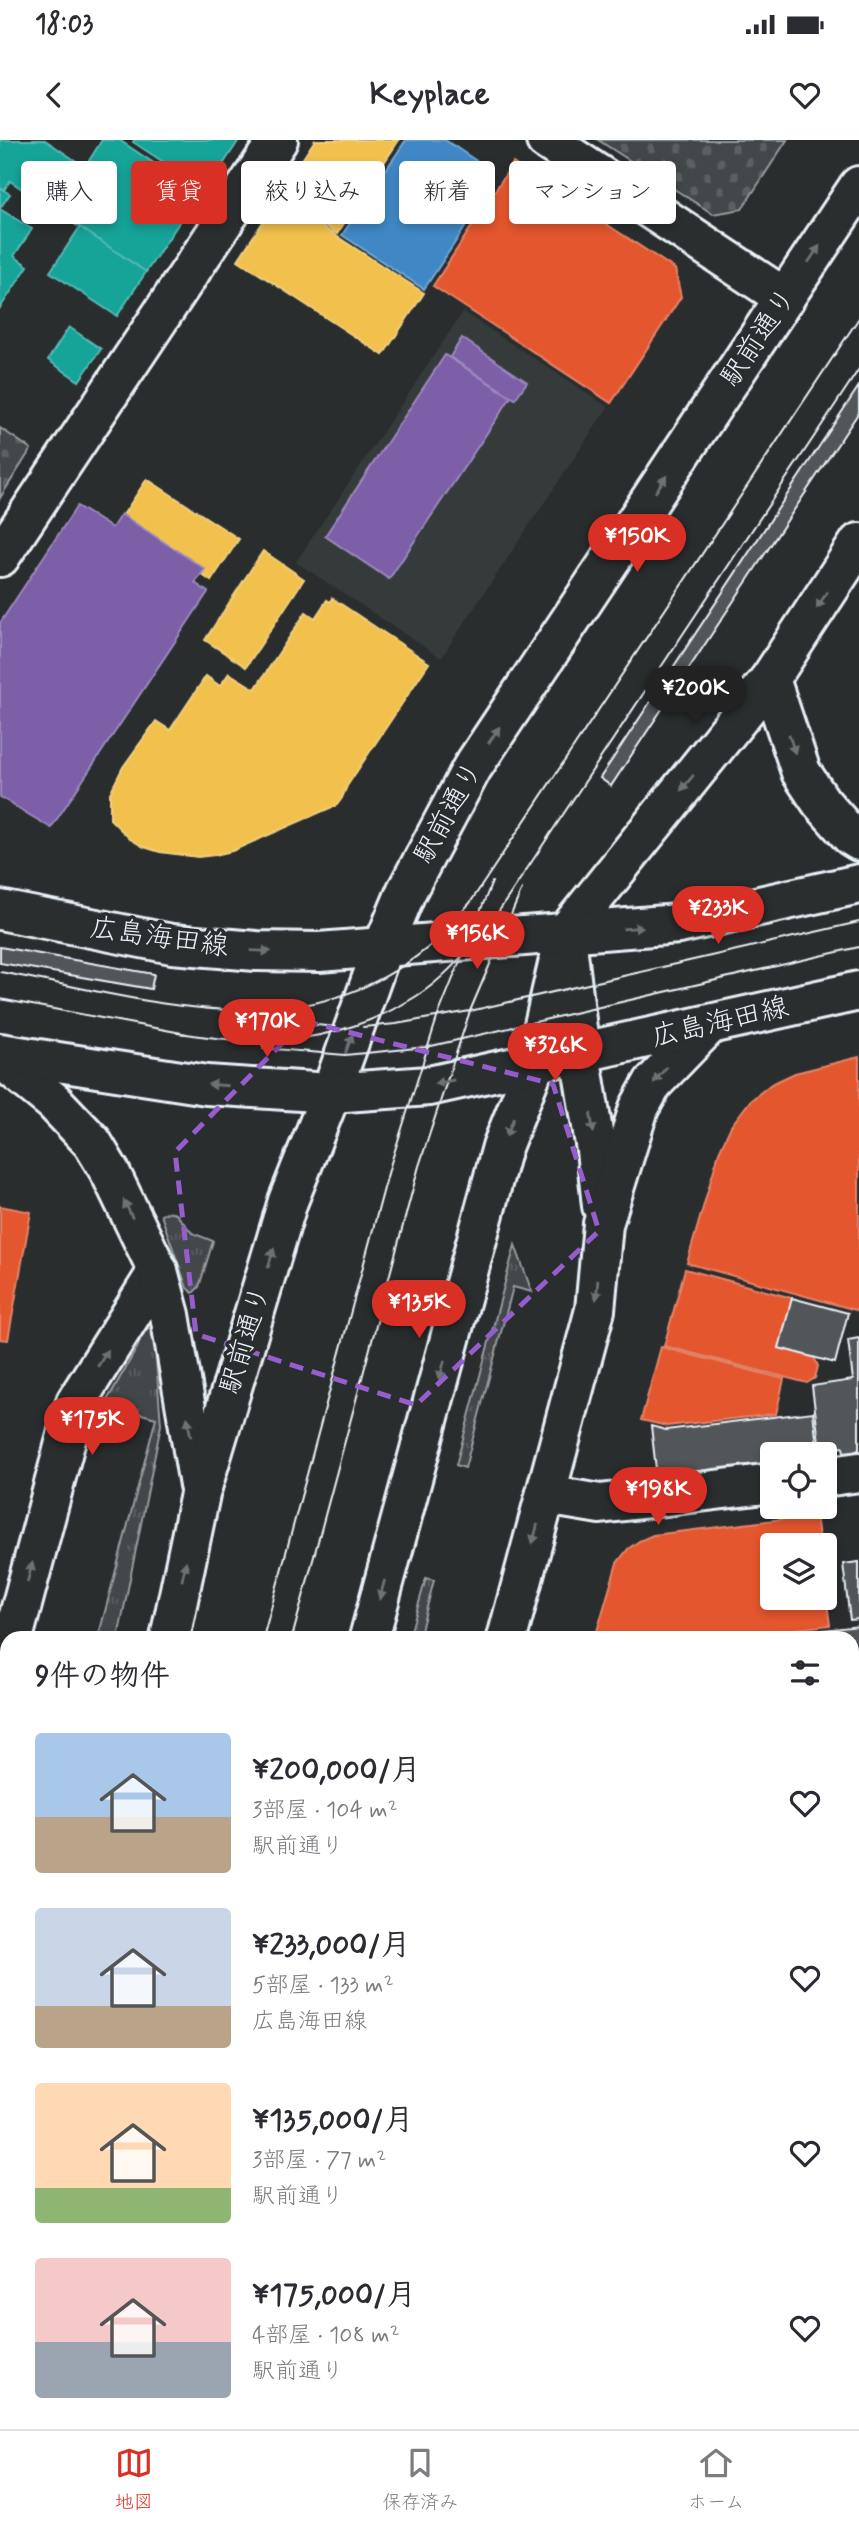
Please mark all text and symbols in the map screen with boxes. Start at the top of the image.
text: 18:03 [35,8,93,42]
text: Keyplace [369,74,490,116]
icon: back [35,76,73,114]
icon: heart [786,76,824,114]
chip: 購入 [21,161,117,224]
chip: 賃貸 [131,161,227,224]
chip: 絞り込み [241,161,385,224]
chip: 新着 [399,161,495,224]
chip: マンション [509,161,676,224]
one-way arrow [807,245,821,263]
street label: 駅前通り [712,281,806,395]
one-way arrow [654,475,668,493]
pin: ¥150K [588,514,686,574]
text: ¥150K [604,522,670,552]
one-way arrow [815,590,828,610]
pin: ¥200K [646,666,744,726]
text: ¥200K [661,674,729,704]
one-way arrow [487,726,501,744]
one-way arrow [787,733,797,754]
street label: 駅前通り [406,755,492,871]
one-way arrow [680,775,695,792]
pin: ¥233K [669,886,767,946]
text: ¥233K [688,894,748,924]
street label: 広島海田線 [87,910,231,966]
pin: ¥156K [428,912,526,971]
text: ¥156K [446,919,508,949]
one-way arrow [622,922,644,933]
one-way arrow [250,945,272,957]
street label: 広島海田線 [648,989,792,1057]
pin: ¥170K [218,1000,316,1059]
text: ¥170K [234,1007,300,1037]
pin: ¥326K [506,1024,604,1083]
text: ¥326K [524,1031,586,1061]
one-way arrow [343,1034,354,1055]
one-way arrow [652,1066,668,1084]
one-way arrow [433,1077,455,1088]
one-way arrow [206,1080,228,1091]
one-way arrow [587,1112,598,1134]
one-way arrow [504,1117,515,1138]
one-way arrow [122,1199,133,1219]
one-way arrow [266,1247,276,1268]
pin: ¥135K [370,1280,468,1340]
one-way arrow [591,1280,602,1302]
street label: 駅前通り [212,1281,280,1399]
text: ¥135K [388,1288,450,1318]
one-way arrow [97,1349,110,1368]
one-way arrow [436,1360,446,1381]
pin: ¥175K [43,1398,141,1457]
text: ¥175K [60,1405,124,1435]
one-way arrow [183,1416,194,1438]
map controls [760,1442,837,1610]
button: locate [760,1442,837,1519]
pin: ¥198K [609,1468,707,1527]
text: ¥198K [625,1475,691,1505]
one-way arrow [529,1523,540,1545]
button: layers [760,1533,837,1610]
one-way arrow [178,1560,189,1582]
one-way arrow [26,1561,36,1582]
one-way arrow [377,1579,387,1600]
icon: filters [786,1654,824,1692]
text: 9件の物件 [35,1657,170,1696]
text: ¥200,000/月 [252,1751,421,1790]
icon: home [91,1761,175,1845]
icon: heart [786,1784,824,1822]
text: 3部屋 · 104 m² [252,1796,398,1826]
text: 駅前通り [252,1832,344,1862]
text: ¥233,000/月 [252,1926,410,1965]
icon: home [91,1936,175,2020]
icon: heart [786,1959,824,1997]
text: 5部屋 · 133 m² [252,1971,394,2001]
text: 広島海田線 [252,2007,367,2037]
text: ¥135,000/月 [252,2101,414,2140]
icon: home [91,2111,175,2195]
icon: heart [786,2134,824,2172]
text: 3部屋 · 77 m² [252,2146,386,2176]
text: 駅前通り [252,2182,344,2212]
text: ¥175,000/月 [252,2276,416,2315]
icon: home [91,2286,175,2370]
icon: heart [786,2309,824,2347]
text: 4部屋 · 108 m² [252,2321,400,2351]
text: 駅前通り [252,2357,344,2387]
tab: 地図 [115,2444,153,2515]
tab: 保存済み [382,2444,458,2515]
tab: ホーム [688,2444,744,2515]

